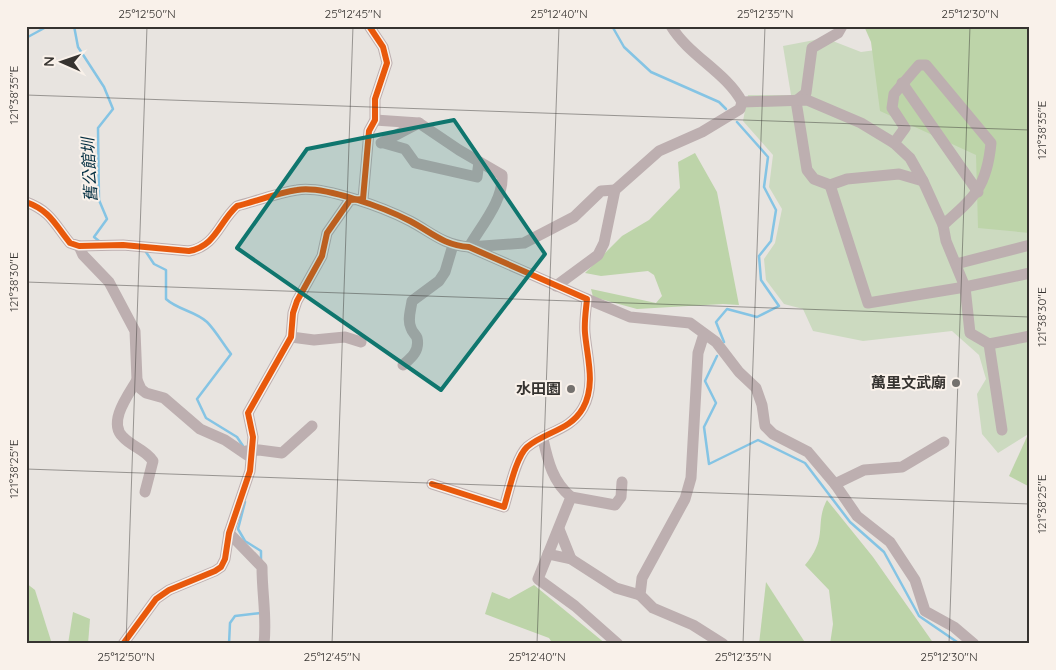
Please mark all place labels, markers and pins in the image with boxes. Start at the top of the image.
place label: 萬里文武廟 [871,373,946,392]
marker: 萬里文武廟 [950,377,962,389]
place label: 水田園 [516,379,561,398]
marker: 水田園 [565,383,577,395]

